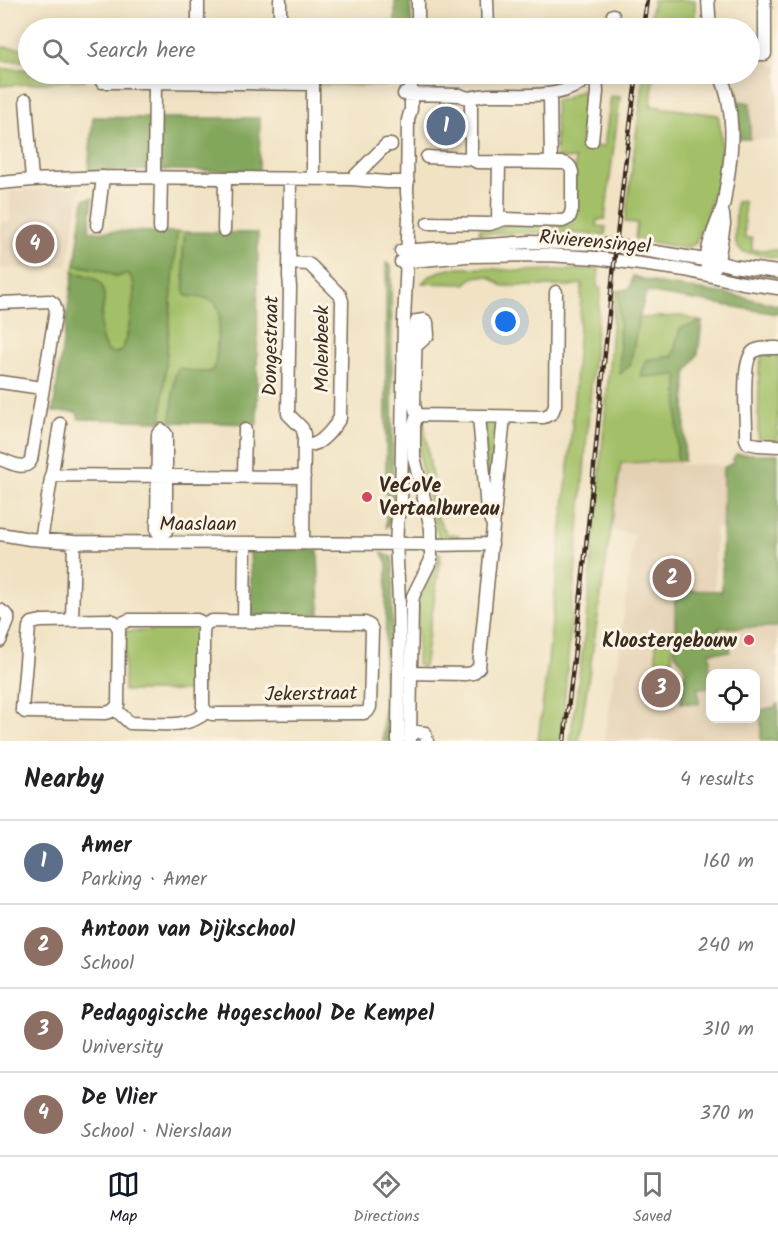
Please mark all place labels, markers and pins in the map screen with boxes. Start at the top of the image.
pin: 1 [426,104,466,148]
pin: 4 [15,222,54,266]
place label: VeCoVe Vertaalbureau [379,471,500,526]
marker: VeCoVe Vertaalbureau [360,490,374,504]
pin: 2 [652,556,692,600]
place label: Kloostergebouw [602,626,738,658]
marker: Kloostergebouw [742,633,756,647]
pin: 3 [642,666,680,710]

